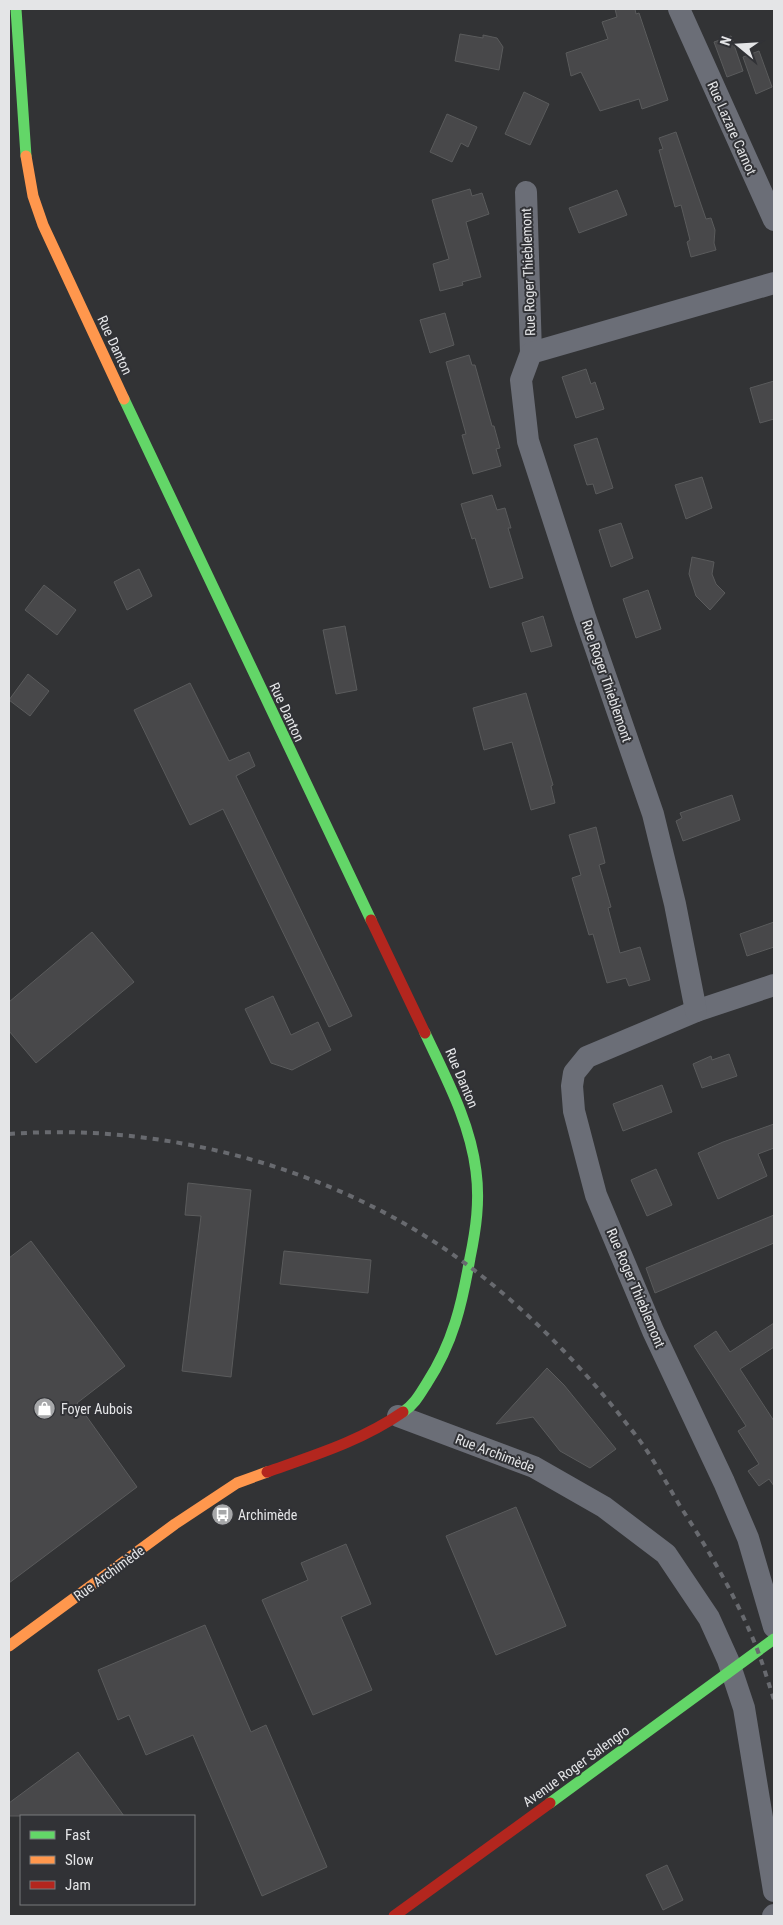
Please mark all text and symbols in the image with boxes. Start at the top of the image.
north arrow [713,20,763,70]
text: N [717,34,735,48]
street label: Rue Lazare Carnot [704,79,760,177]
street label: Rue Roger Thieblemont [518,208,538,336]
street label: Rue Danton [94,313,136,377]
street label: Rue Roger Thieblemont [579,618,635,744]
street label: Rue Danton [266,680,308,744]
street label: Rue Danton [442,1046,482,1110]
street label: Rue Roger Thieblemont [604,1226,668,1350]
shop icon: Foyer Aubois [33,1397,57,1421]
place label: Foyer Aubois [61,1401,133,1417]
street label: Rue Archimède [453,1431,537,1476]
bus stop icon: Archimède [210,1503,234,1527]
place label: Archimède [238,1507,298,1523]
street label: Rue Archimède [71,1542,148,1604]
street label: Avenue Roger Salengro [520,1722,632,1810]
legend [20,1815,195,1905]
text: Fast [65,1826,90,1844]
text: Slow [65,1851,94,1869]
text: Jam [65,1876,91,1894]

